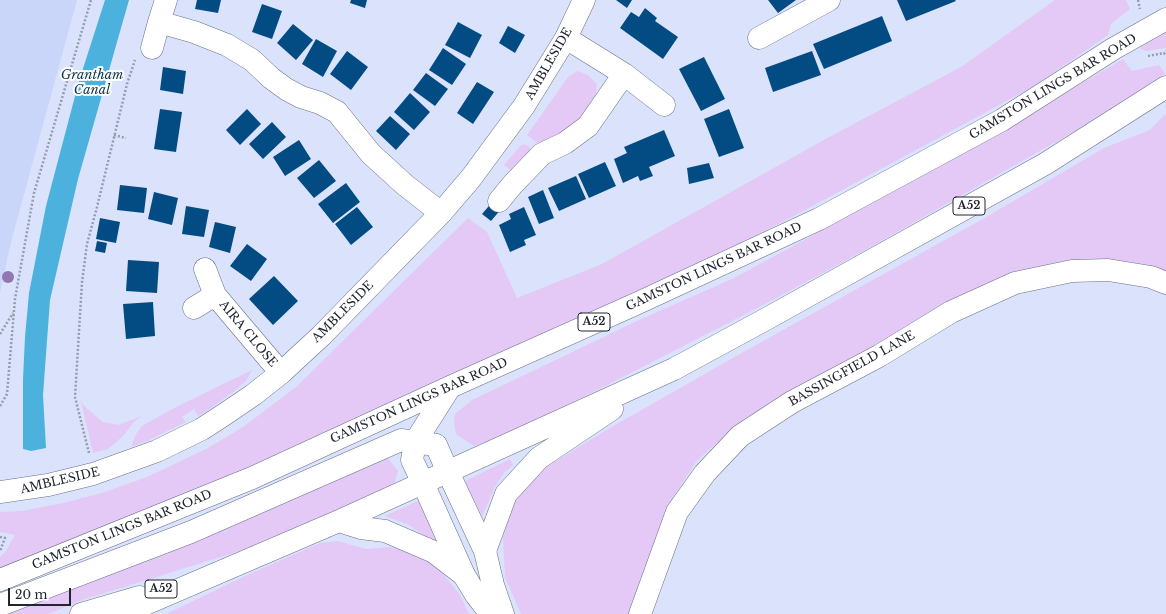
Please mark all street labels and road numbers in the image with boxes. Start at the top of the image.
street label: AMBLESIDE [523,25,575,103]
street label: GAMSTON LINGS BAR ROAD [967,31,1139,143]
road number: A52 [953,197,985,215]
street label: GAMSTON LINGS BAR ROAD [624,220,804,314]
street label: AMBLESIDE [309,278,377,346]
street label: AIRA CLOSE [216,298,280,370]
road number: A52 [578,313,610,331]
street label: BASSINGFIELD LANE [786,328,918,410]
street label: GAMSTON LINGS BAR ROAD [328,355,510,447]
street label: AMBLESIDE [19,465,101,497]
street label: GAMSTON LINGS BAR ROAD [30,487,214,573]
road number: A52 [145,580,177,598]

